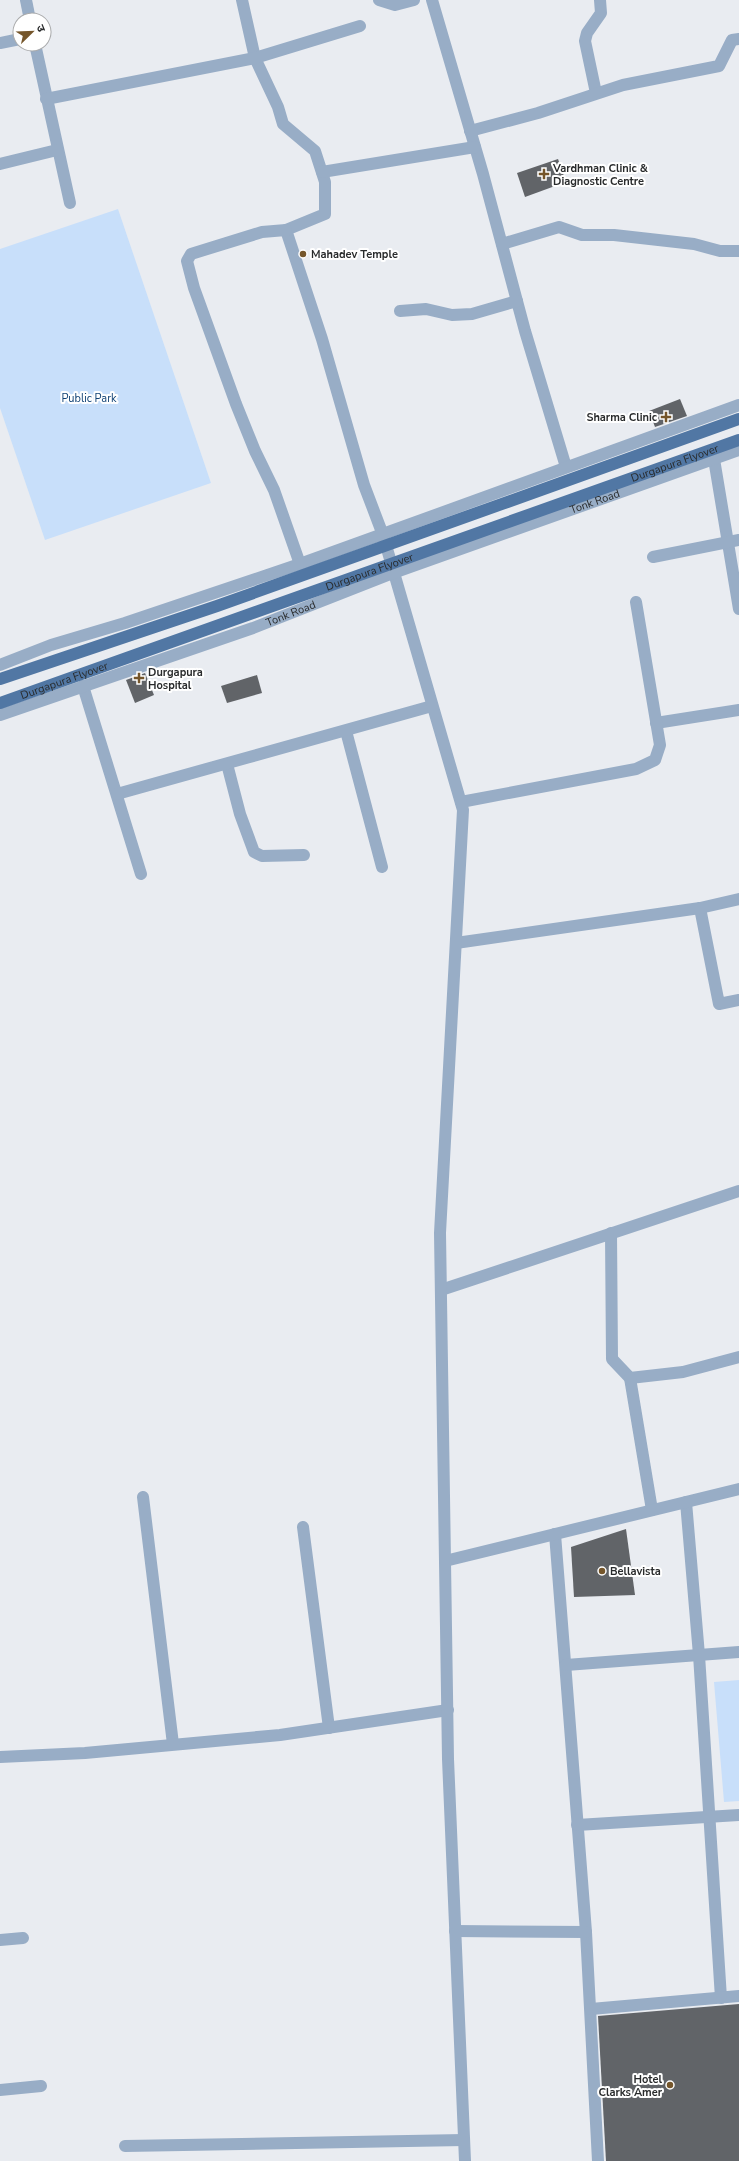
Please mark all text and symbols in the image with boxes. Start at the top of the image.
north arrow [12,12,52,52]
text: उ [33,22,49,35]
place label: Vardhman Clinic & Diagnostic Centre [552,161,649,189]
marker: Vardhman Clinic & Diagnostic Centre [538,168,550,180]
place label: Mahadev Temple [311,247,398,262]
marker: Mahadev Temple [298,249,308,259]
park label: Public Park [61,391,117,406]
place label: Sharma Clinic [586,410,658,425]
marker: Sharma Clinic [660,411,672,423]
street label: Durgapura Flyover [629,441,721,486]
street label: Tonk Road [568,486,622,518]
street label: Durgapura Flyover [324,550,415,595]
street label: Tonk Road [264,597,318,630]
street label: Durgapura Flyover [18,658,110,703]
place label: Durgapura Hospital [148,665,203,693]
marker: Durgapura Hospital [133,672,145,684]
place label: Bellavista [610,1564,661,1579]
marker: Bellavista [597,1566,607,1576]
place label: Hotel Clarks Amer [598,2072,663,2100]
marker: Hotel Clarks Amer [665,2080,675,2090]

